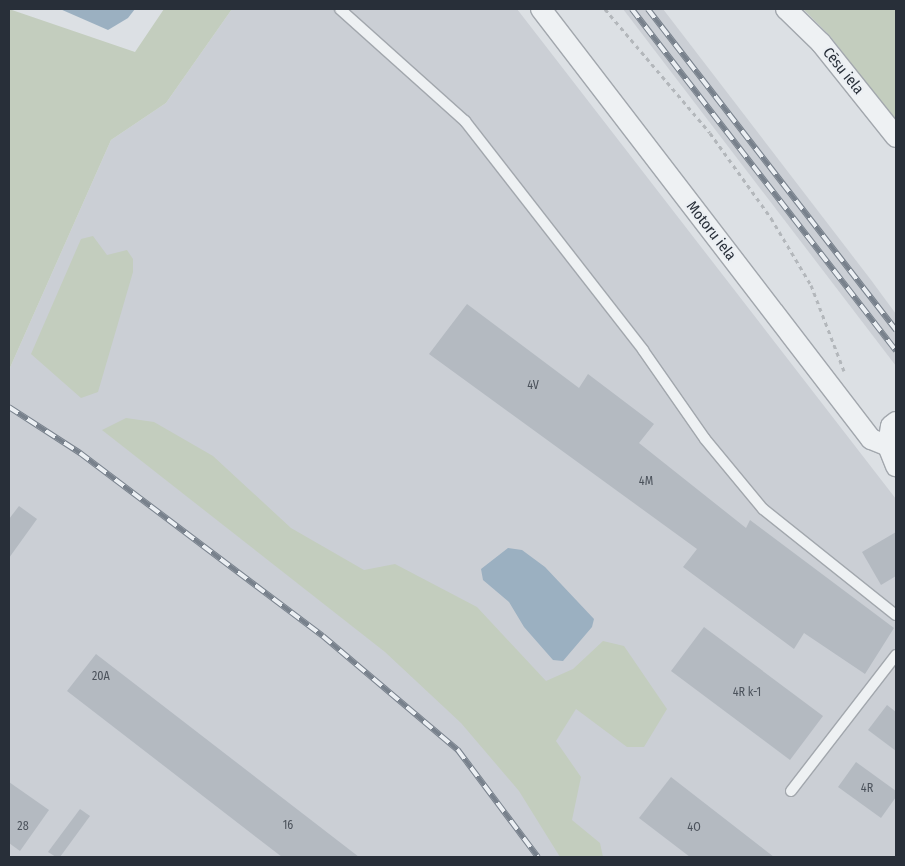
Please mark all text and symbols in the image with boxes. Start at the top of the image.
street label: Cēsu iela [819,44,867,98]
street label: Motoru iela [682,198,740,264]
house number: 4V [527,379,539,393]
house number: 4M [639,475,653,489]
house number: 20A [92,670,110,684]
house number: 4R k-1 [733,686,761,700]
house number: 4R [861,782,873,796]
house number: 16 [283,819,293,833]
house number: 28 [17,820,29,834]
house number: 4O [687,821,701,835]

